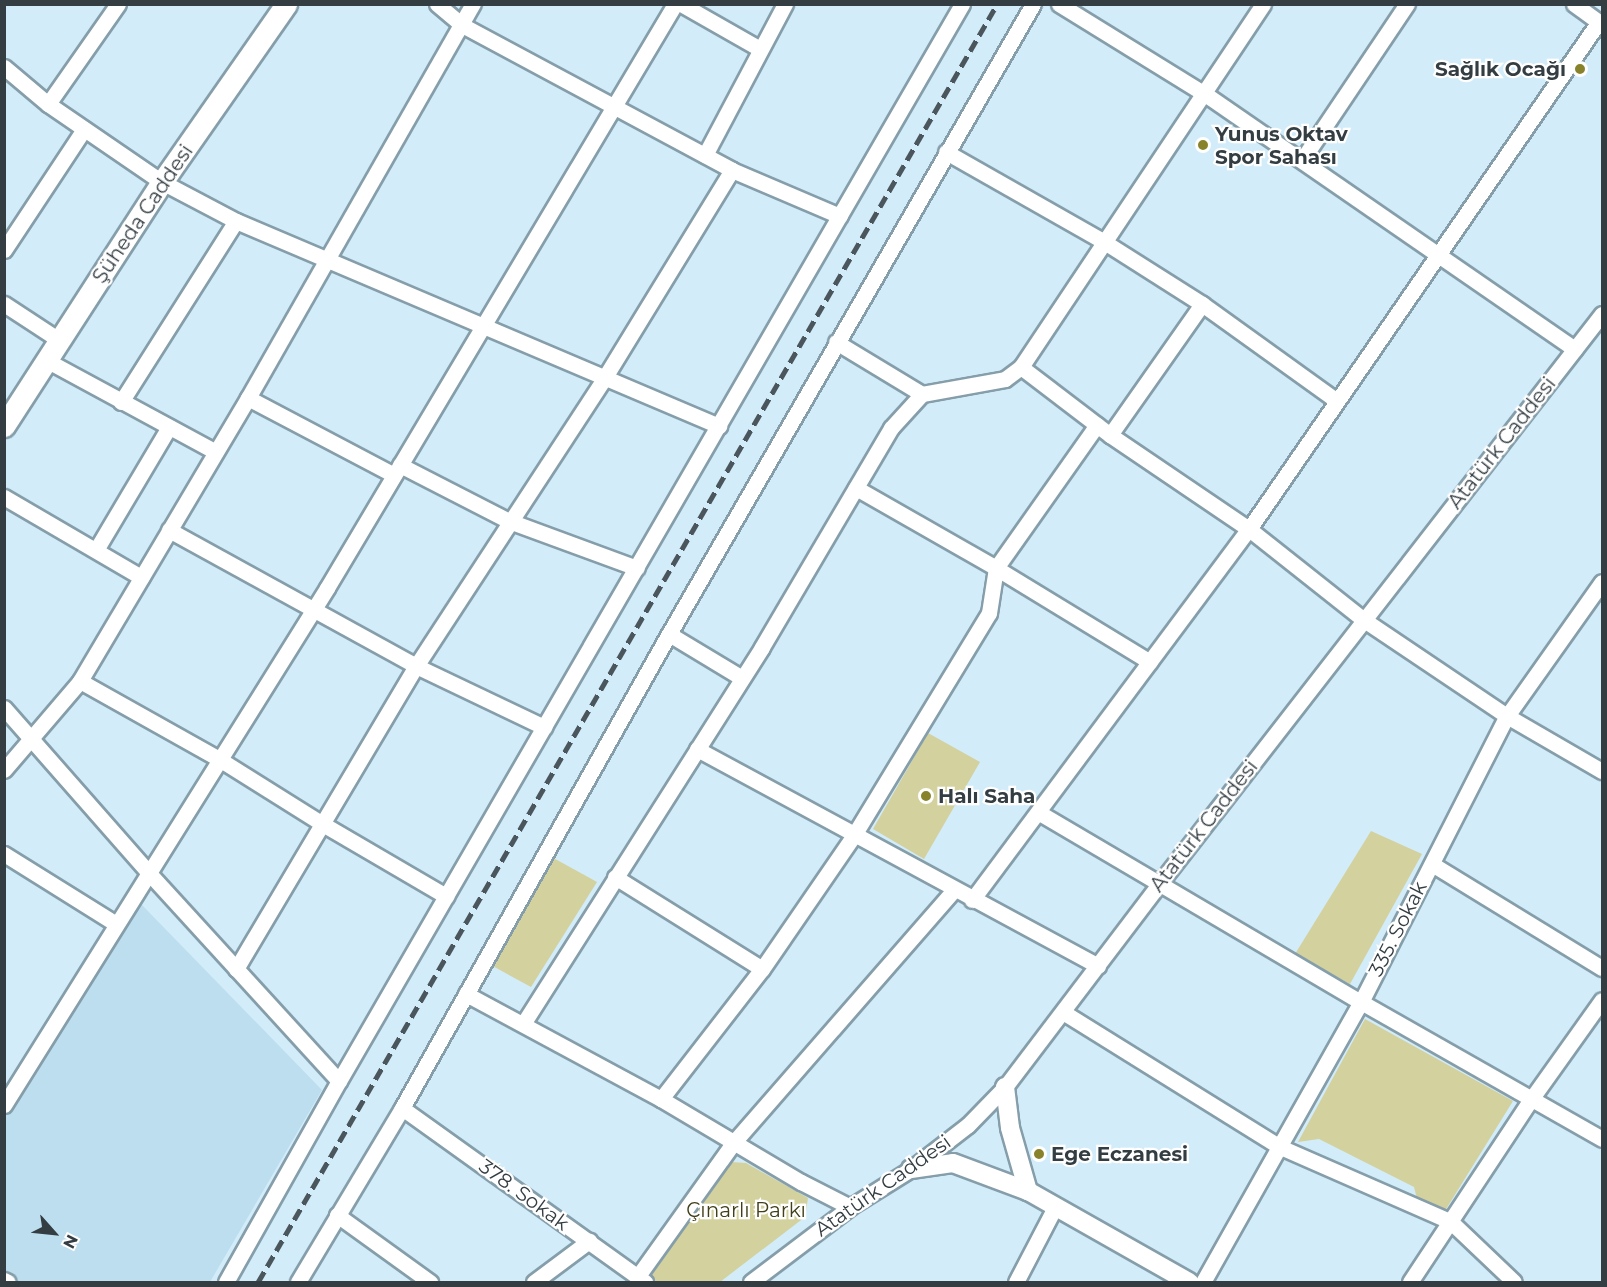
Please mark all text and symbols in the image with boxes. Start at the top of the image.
place label: Sağlık Ocağı [1435,57,1566,81]
marker: Sağlık Ocağı [1571,60,1589,78]
place label: Yunus Oktav Spor Sahası [1215,122,1348,169]
marker: Yunus Oktav Spor Sahası [1196,138,1210,152]
street label: Şüheda Caddesi [88,140,198,288]
street label: Atatürk Caddesi [1443,372,1561,514]
street label: Atatürk Caddesi [1145,755,1263,897]
place label: Halı Saha [938,784,1035,808]
marker: Halı Saha [919,789,933,803]
street label: 335. Sokak [1364,877,1432,981]
street label: Atatürk Caddesi [810,1130,956,1242]
place label: Ege Eczanesi [1051,1142,1188,1166]
marker: Ege Eczanesi [1032,1147,1046,1161]
street label: 378. Sokak [474,1154,574,1236]
park label: Çınarlı Parkı [686,1198,806,1222]
north arrow [24,1203,84,1263]
text: N [59,1231,82,1251]

